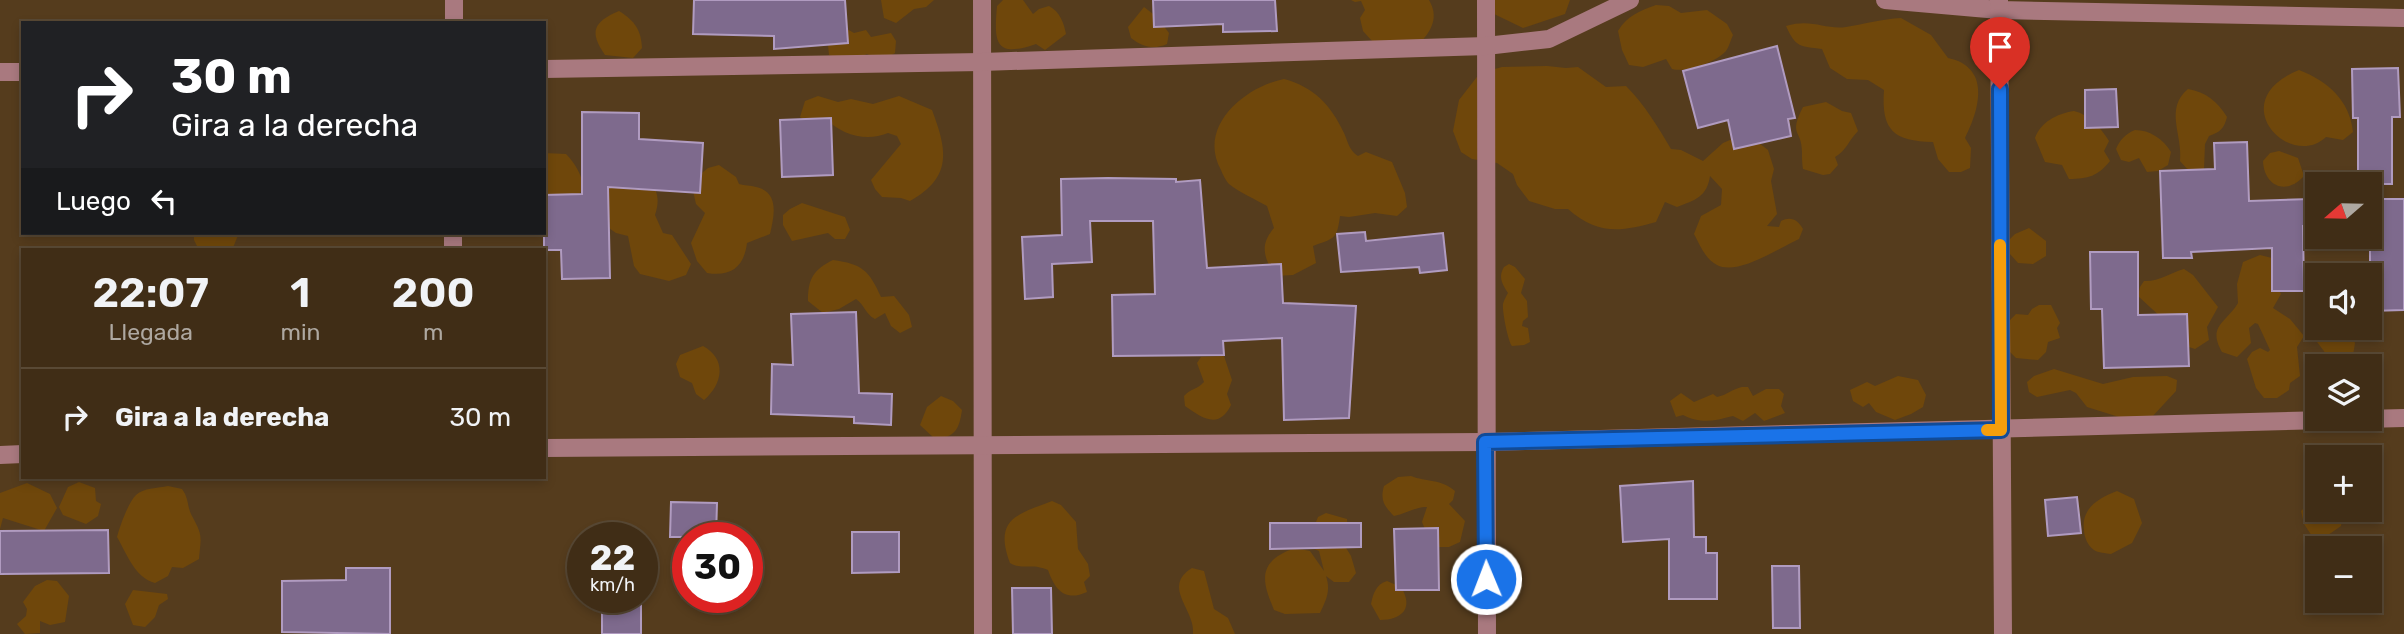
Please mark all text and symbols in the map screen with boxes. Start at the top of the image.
pin [1970,17,2030,89]
icon: arrive [1981,28,2019,66]
text: 30 m [171,47,292,105]
icon: right [56,49,147,140]
text: Gira a la derecha [171,106,418,144]
north arrow [2305,172,2382,248]
map controls [2305,172,2382,613]
icon: left [145,182,183,220]
text: Luego [56,186,131,217]
button: sound [2305,263,2382,340]
text: 22:07 [92,268,209,318]
text: 1 [290,268,310,318]
text: 200 [392,268,475,318]
text: Llegada [109,318,193,346]
text: min [280,318,320,346]
text: m [423,318,443,346]
button: layers [2305,354,2382,431]
icon: right [56,398,94,436]
text: Gira a la derecha [115,402,329,433]
text: 30 m [449,402,511,433]
button: + [2305,445,2382,522]
speed limit sign: 30 [672,522,763,613]
button: − [2305,536,2382,613]
text: 22 [590,537,635,579]
position arrow [1449,542,1523,616]
text: km/h [590,574,635,596]

